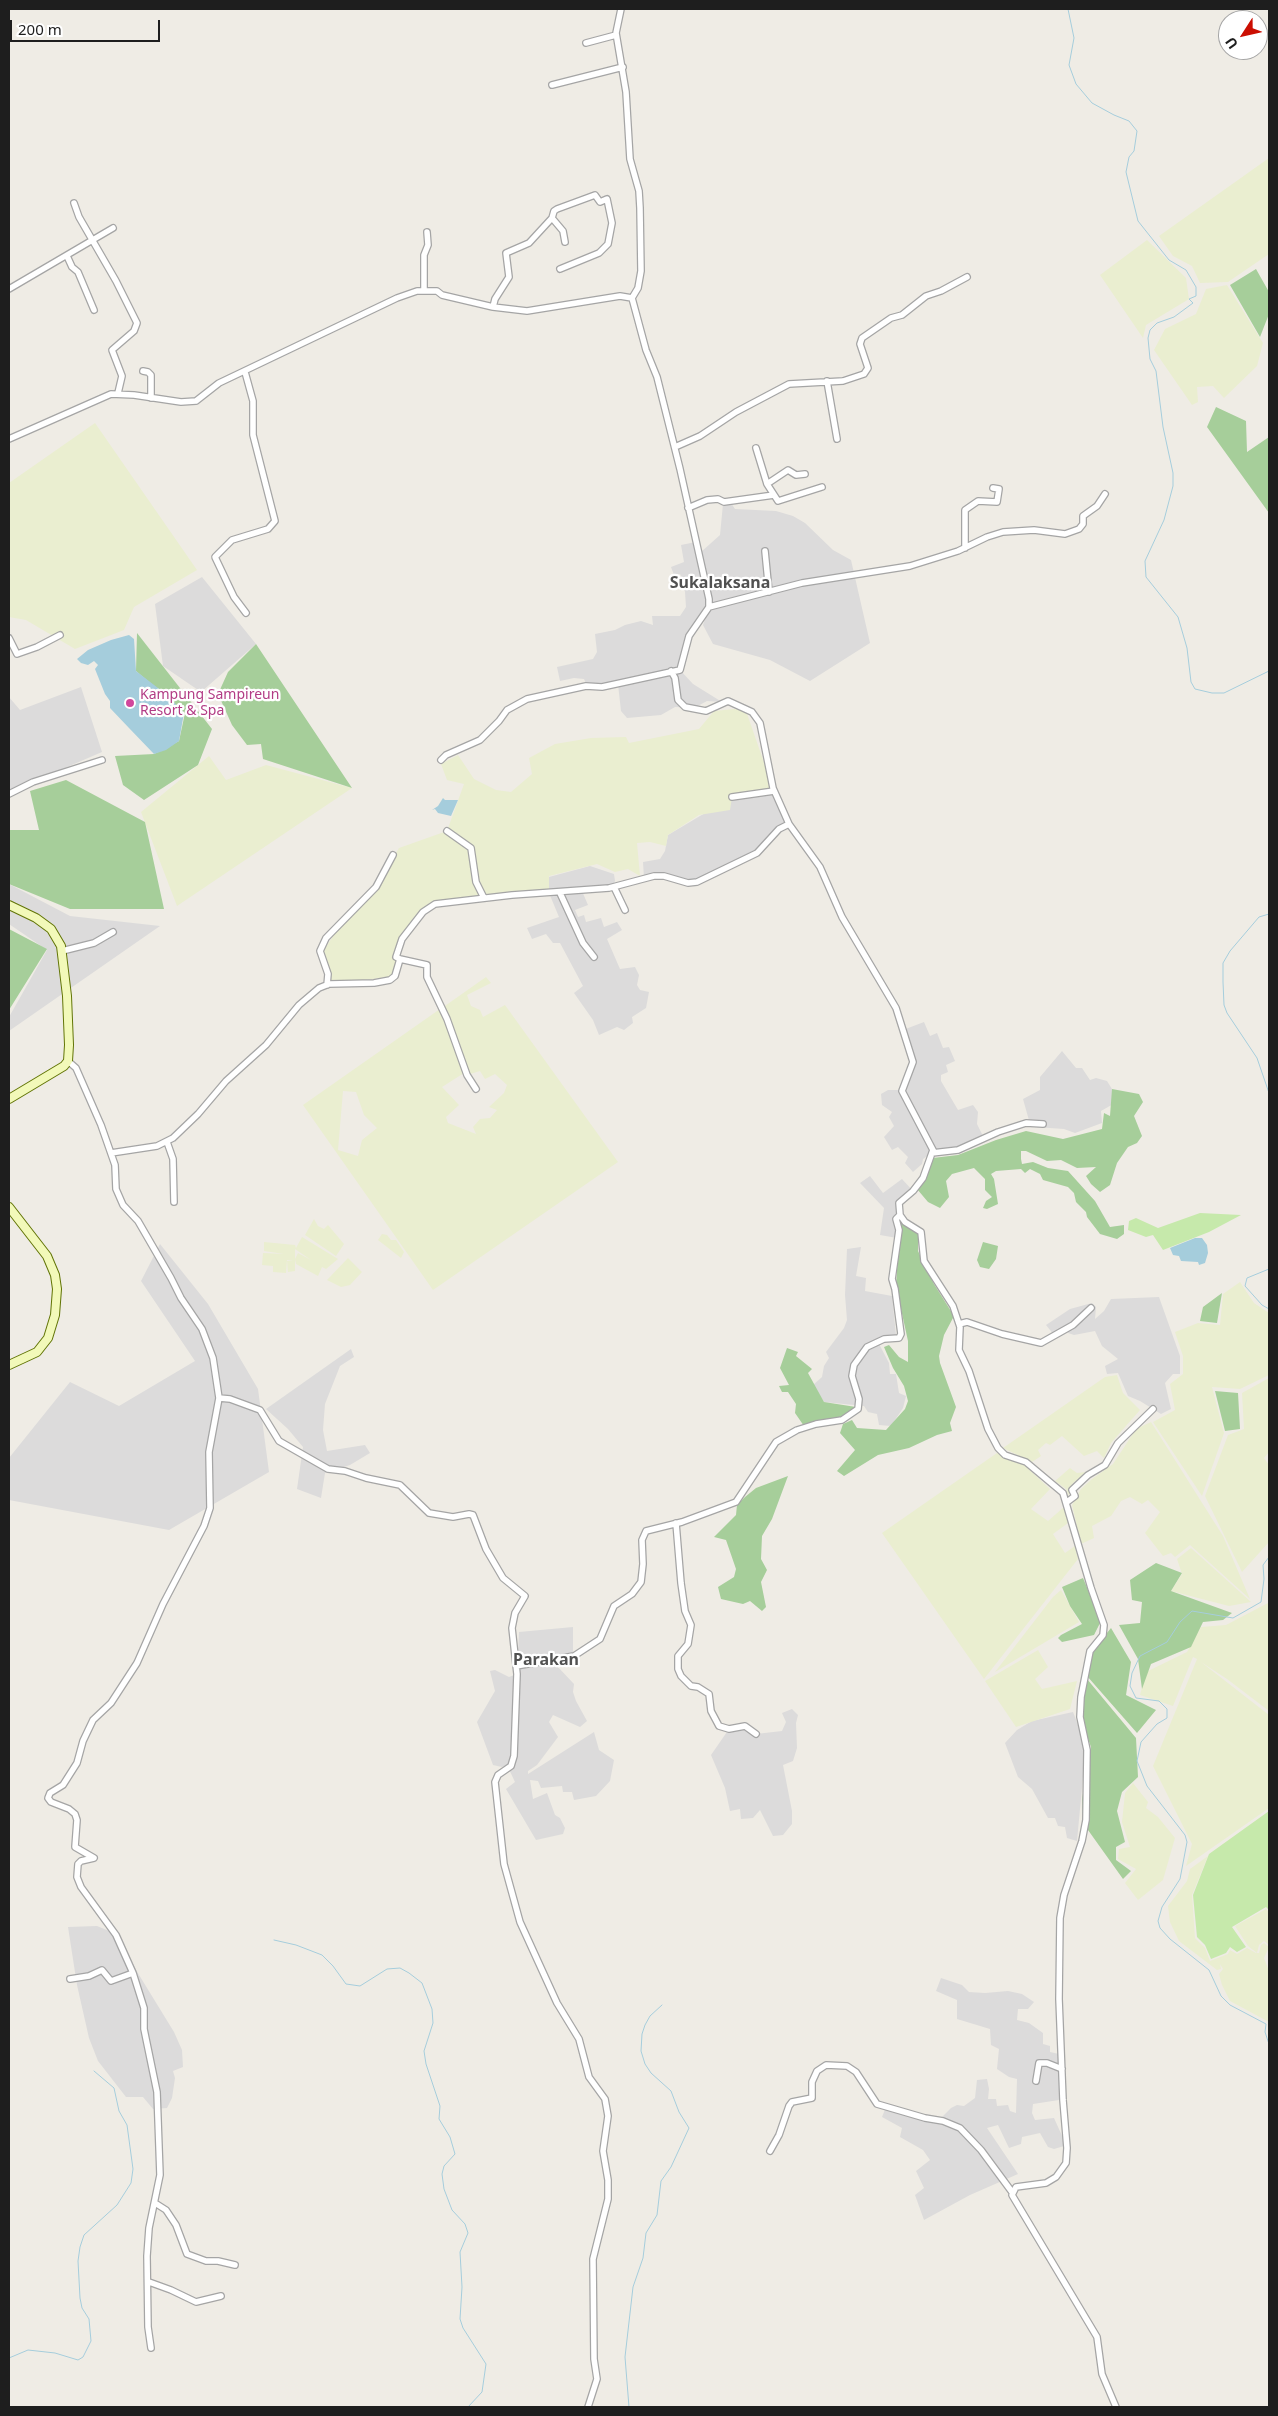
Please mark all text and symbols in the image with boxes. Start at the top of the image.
scale bar [12,10,162,42]
north arrow [1218,10,1268,60]
text: 200 m [18,19,62,39]
text: U [1220,34,1242,53]
district label: Sukalaksana [670,573,770,593]
place label: Kampung Sampireun Resort & Spa [140,687,279,720]
marker: Kampung Sampireun Resort & Spa [124,697,136,709]
district label: Parakan [513,1650,579,1670]

